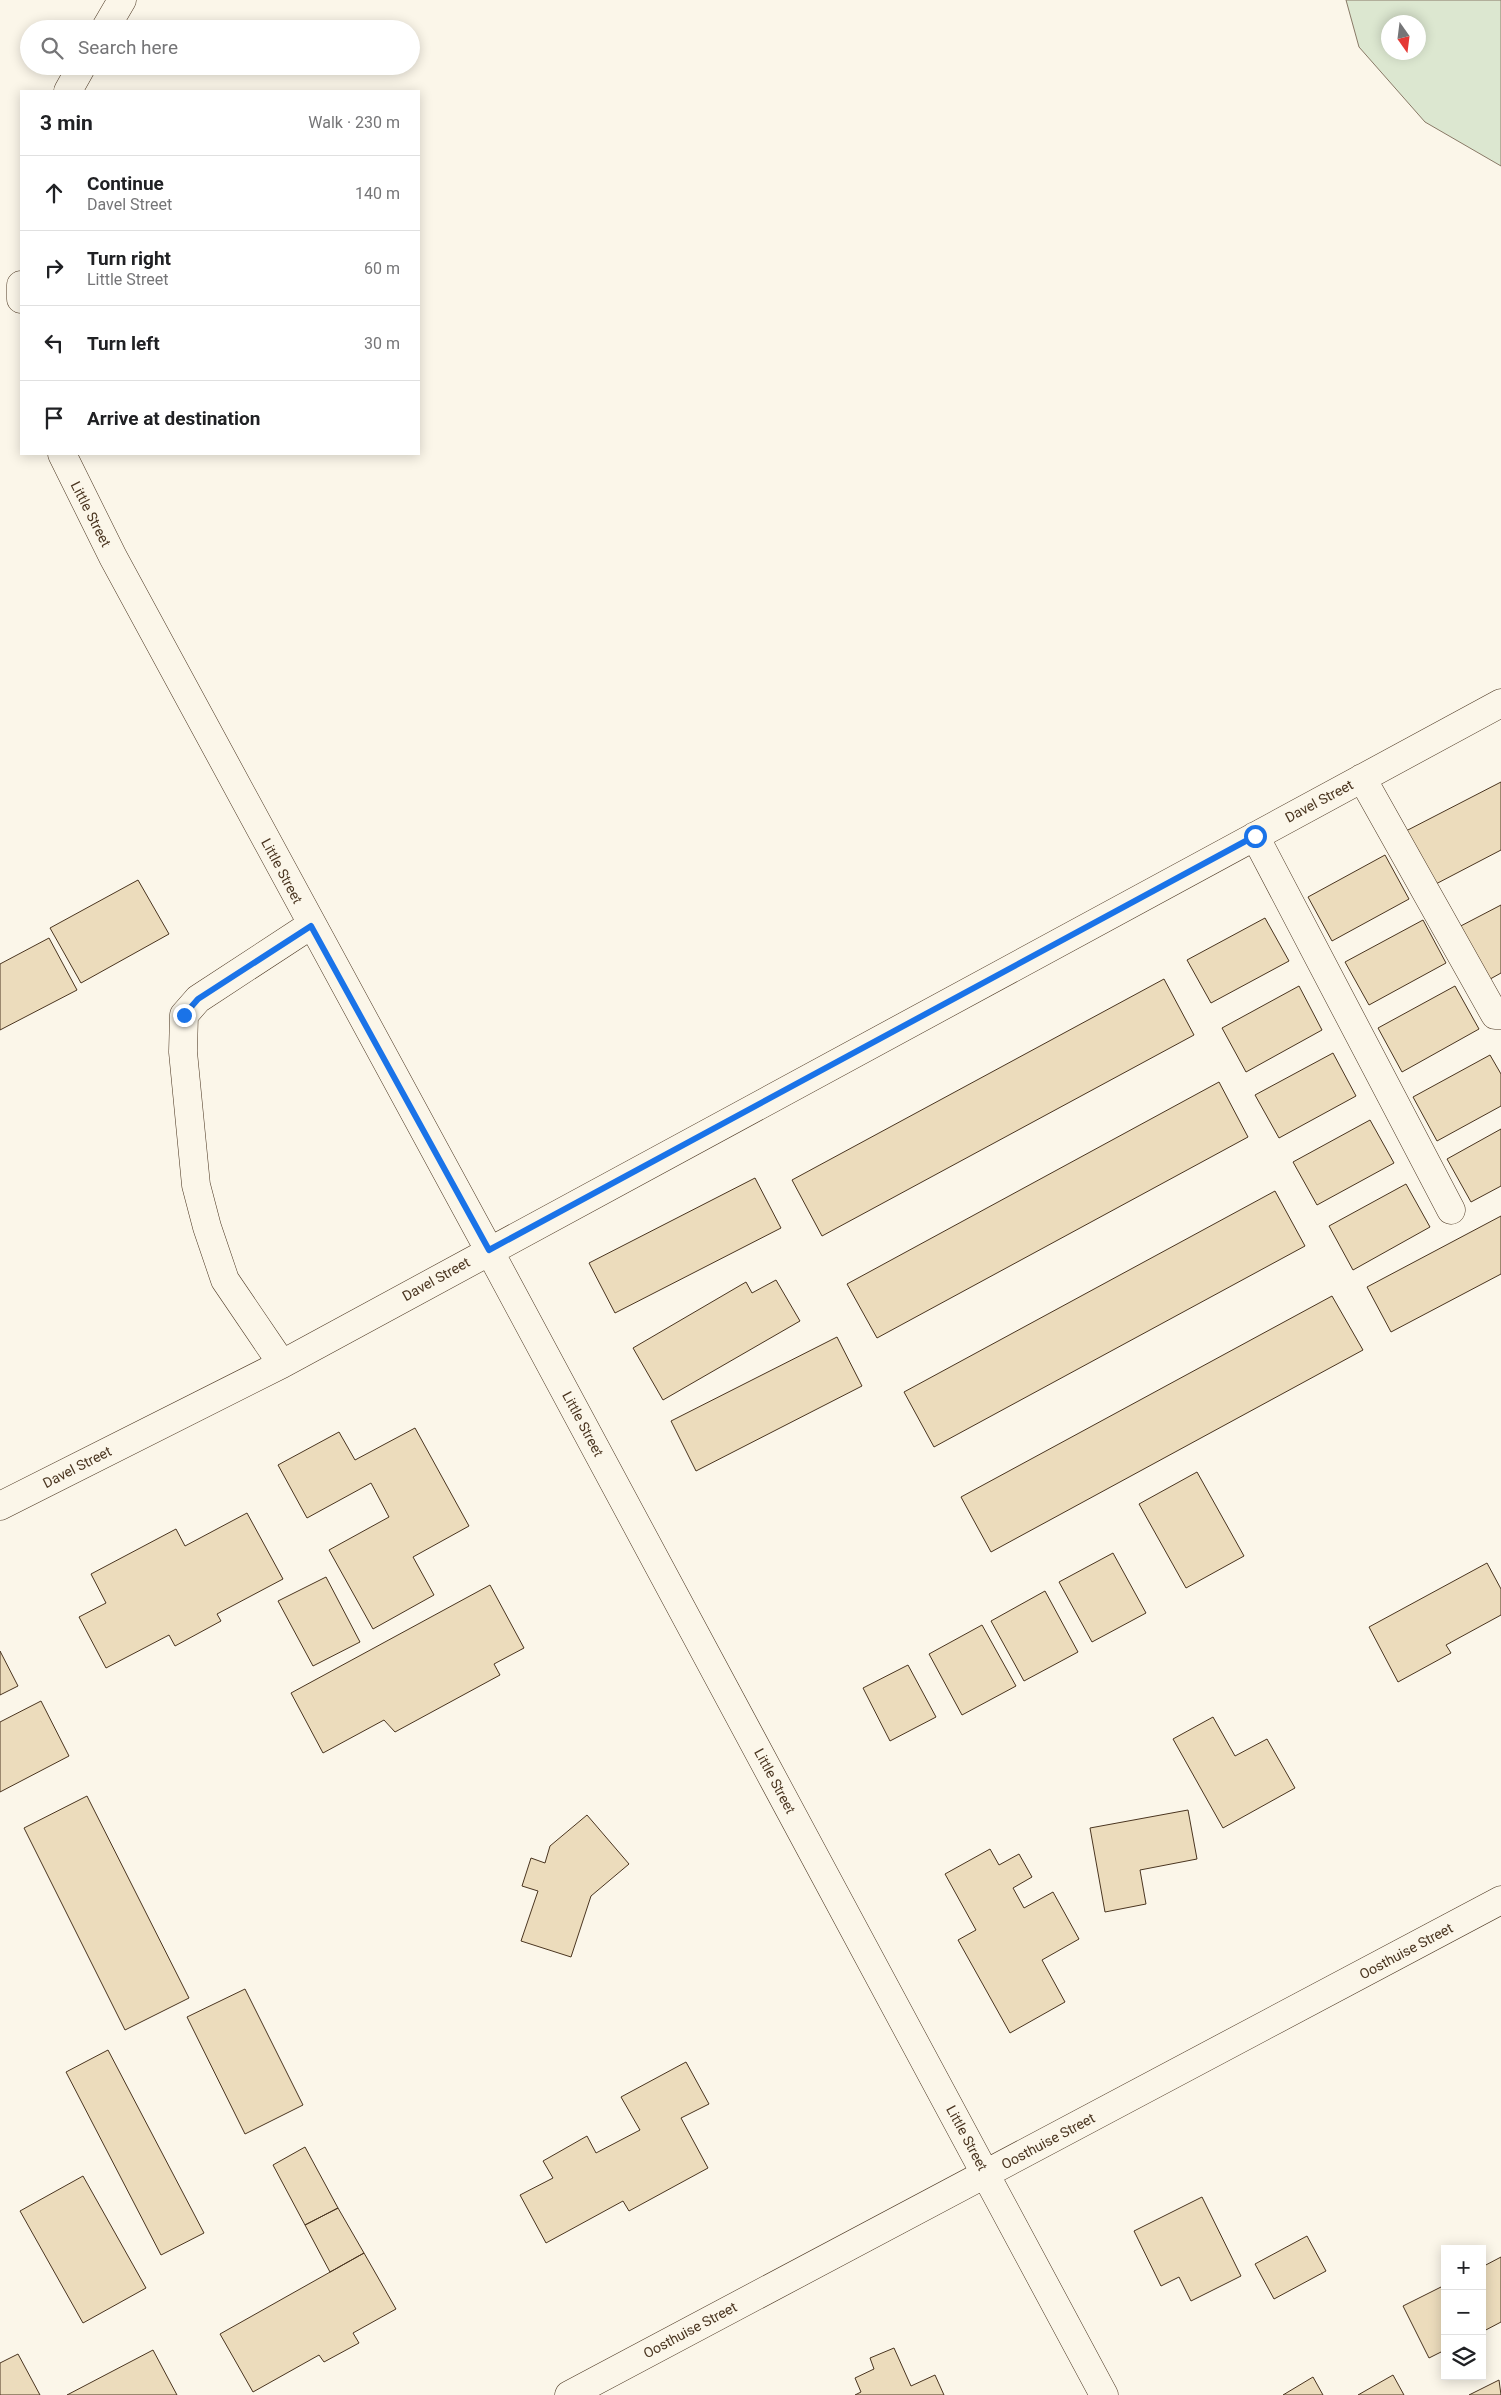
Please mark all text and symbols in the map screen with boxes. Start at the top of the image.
north arrow [1381,15,1426,60]
search box [20,20,420,75]
icon: search [38,34,66,62]
text: Search here [78,36,178,59]
text: 3 min [40,111,93,135]
text: Walk · 230 m [308,113,400,132]
text: Continue [87,172,164,195]
icon: ahead [40,179,68,207]
text: 140 m [355,184,400,203]
text: Davel Street [87,195,172,214]
text: Turn right [87,247,171,270]
icon: right [40,254,68,282]
text: 60 m [364,259,400,278]
text: Little Street [87,270,169,289]
icon: left [40,329,68,357]
text: Turn left [87,332,160,355]
text: 30 m [364,334,400,353]
icon: arrive [40,404,68,432]
text: Arrive at destination [87,407,260,430]
street label: Little Street [68,479,115,550]
street label: Davel Street [1282,776,1356,826]
route start [1244,825,1267,848]
street label: Little Street [258,836,306,907]
route end [173,1004,196,1027]
street label: Davel Street [399,1254,473,1304]
street label: Little Street [559,1389,607,1460]
street label: Davel Street [40,1443,114,1491]
street label: Little Street [751,1746,799,1817]
street label: Oosthuise Street [1357,1919,1456,1982]
street label: Little Street [943,2103,991,2174]
street label: Oosthuise Street [999,2109,1098,2172]
map controls [1441,2245,1486,2380]
button: + [1441,2245,1486,2290]
button: − [1441,2290,1486,2335]
street label: Oosthuise Street [641,2298,740,2361]
button: layers [1441,2335,1486,2380]

